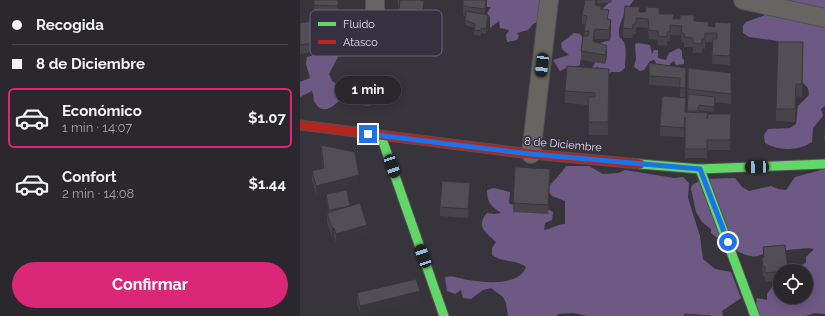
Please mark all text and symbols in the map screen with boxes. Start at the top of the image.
legend [310,10,442,56]
text: Recogida [36,16,104,34]
text: Fluido [343,18,375,31]
text: Atasco [343,36,378,49]
car [535,52,549,78]
text: 8 de Diciembre [36,55,145,73]
callout: 1 min [335,76,401,104]
text: 1 min [352,82,384,97]
icon: car [14,100,50,136]
text: Económico [62,102,142,120]
text: $1.07 [248,109,286,127]
text: 1 min · 14:07 [62,120,132,135]
route end [359,125,377,143]
street label: 8 de Diciembre [524,135,603,154]
car [382,153,402,179]
car [745,161,769,173]
icon: car [14,166,50,202]
text: Confort [62,168,116,186]
text: $1.44 [249,175,286,193]
text: 2 min · 14:08 [62,186,134,201]
route start [719,233,737,251]
car [413,243,433,269]
button: Confirmar [12,262,288,308]
map controls [773,264,813,304]
button: locate [773,264,813,304]

